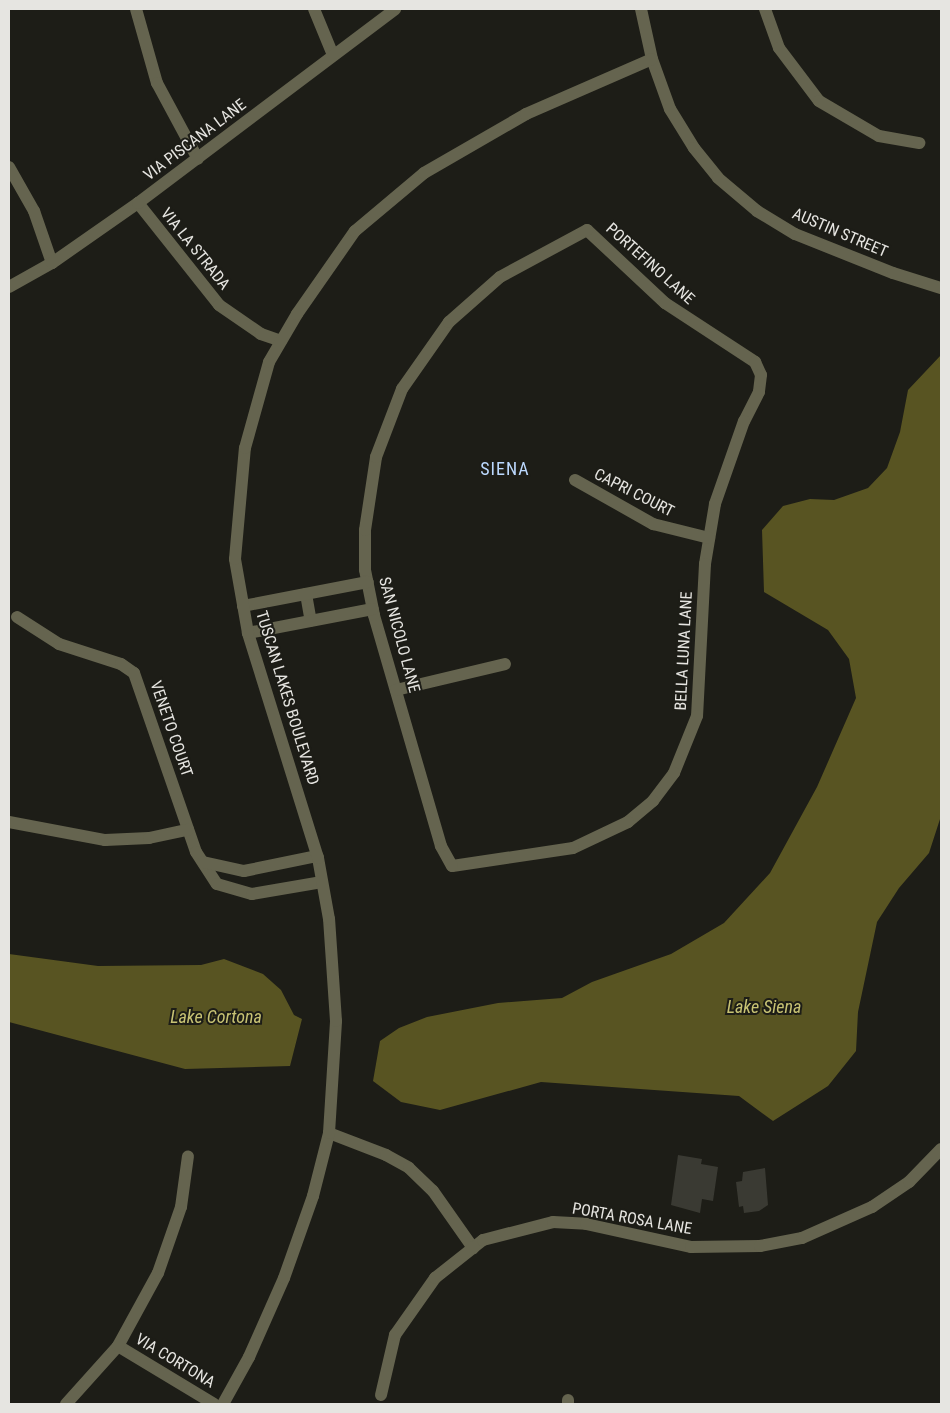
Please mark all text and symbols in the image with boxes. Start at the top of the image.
street label: VIA PISCANA LANE [140,95,250,185]
street label: VIA LA STRADA [156,204,234,294]
street label: AUSTIN STREET [789,204,891,262]
street label: PORTEFINO LANE [602,219,698,309]
district label: SIENA [480,458,530,480]
street label: CAPRI COURT [591,465,677,521]
street label: SAN NICOLO LANE [374,575,424,695]
street label: BELLA LUNA LANE [671,591,697,711]
street label: TUSCAN LAKES BOULEVARD [251,609,323,787]
street label: VENETO COURT [146,678,196,780]
water label: Lake Siena [727,996,801,1018]
water label: Lake Cortona [170,1006,262,1028]
street label: PORTA ROSA LANE [571,1199,693,1239]
street label: VIA CORTONA [132,1330,218,1392]

